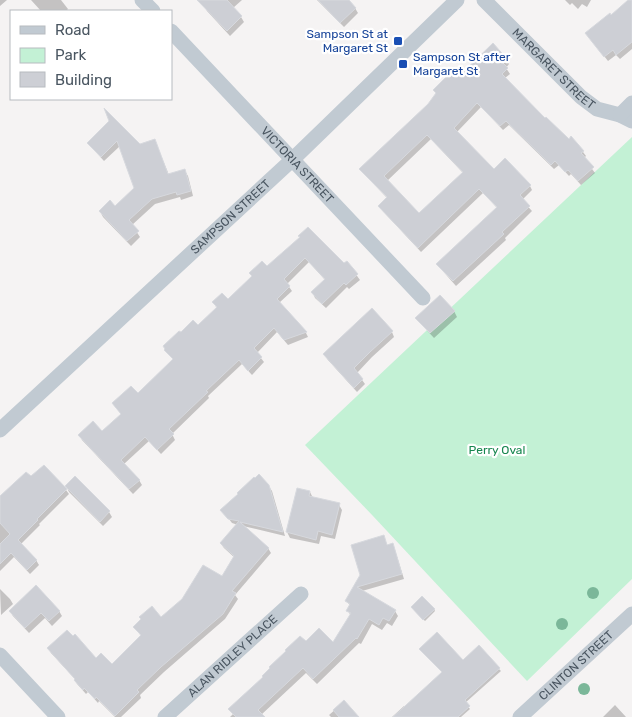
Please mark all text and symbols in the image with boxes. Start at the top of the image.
legend [10,10,172,100]
text: Road [55,21,91,39]
street label: MARGARET STREET [509,25,598,112]
place label: Sampson St at Margaret St [307,27,388,55]
marker: Sampson St at Margaret St [392,35,404,47]
text: Park [55,46,86,64]
place label: Sampson St after Margaret St [413,50,511,78]
marker: Sampson St after Margaret St [397,58,409,70]
text: Building [55,71,112,89]
street label: VICTORIA STREET [258,124,337,206]
street label: SAMPSON STREET [188,177,273,257]
park label: Perry Oval [469,443,525,457]
street label: ALAN RIDLEY PLACE [185,612,280,700]
street label: CLINTON STREET [536,628,616,703]

